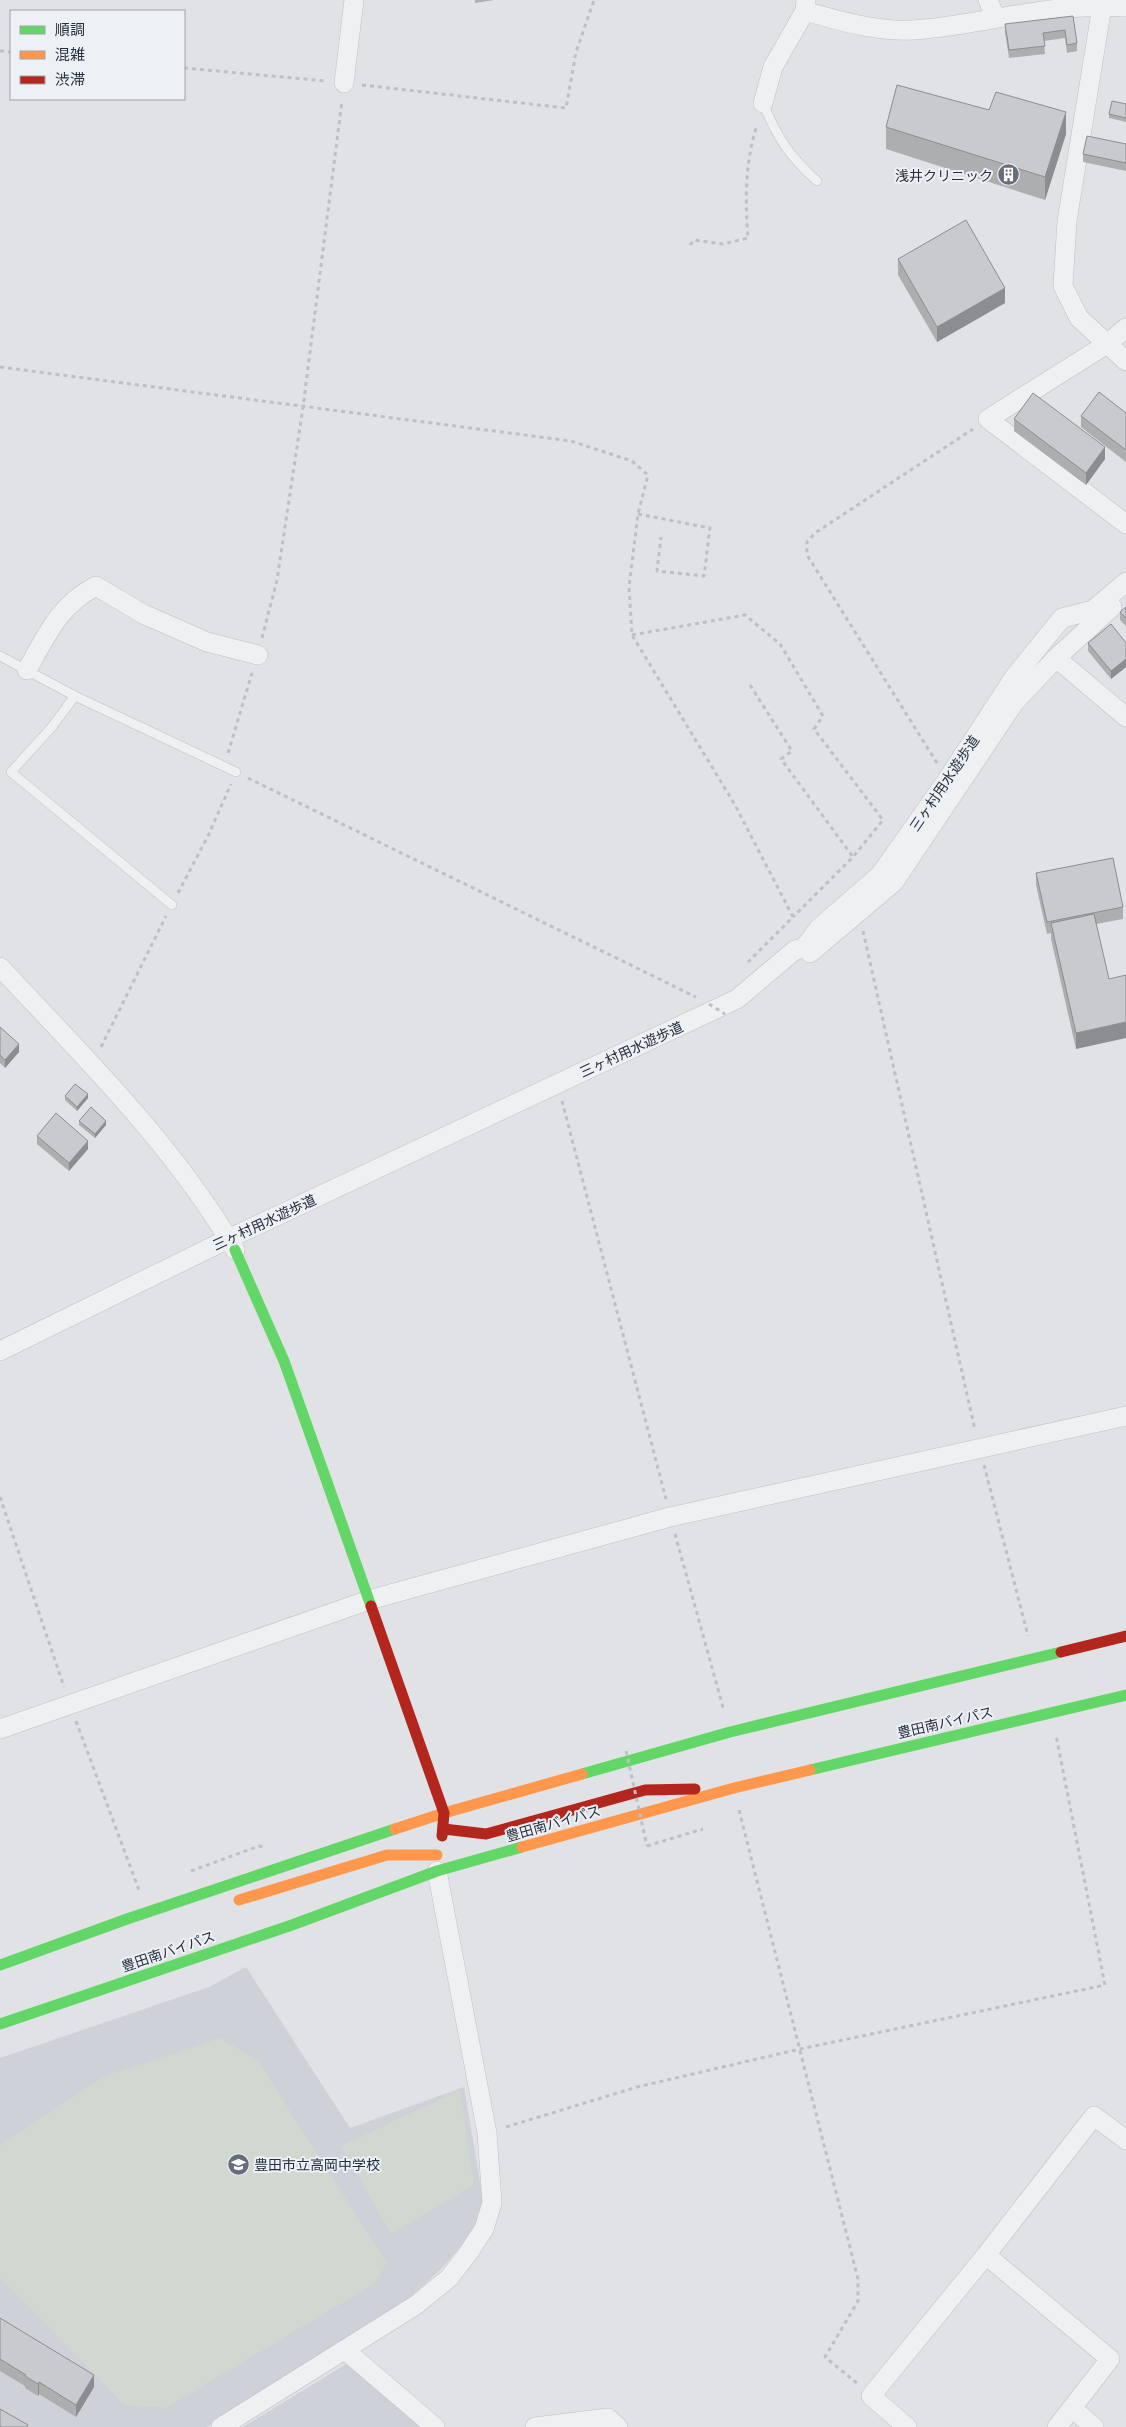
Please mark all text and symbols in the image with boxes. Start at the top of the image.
legend [10,10,185,100]
text: 順調 [55,20,85,39]
text: 混雑 [55,45,85,64]
text: 渋滞 [55,70,85,89]
building icon: 浅井クリニック [997,163,1021,187]
place label: 浅井クリニック [895,167,993,184]
street label: 三ヶ村用水遊歩道 [906,732,982,834]
street label: 三ヶ村用水遊歩道 [577,1018,685,1080]
street label: 三ヶ村用水遊歩道 [210,1191,318,1253]
street label: 豊田南バイパス [895,1703,995,1741]
street label: 豊田南バイパス [504,1801,602,1845]
street label: 豊田南バイパス [119,1927,217,1975]
school or university icon: 豊田市立高岡中学校 [226,2152,250,2176]
place label: 豊田市立高岡中学校 [254,2156,380,2173]

